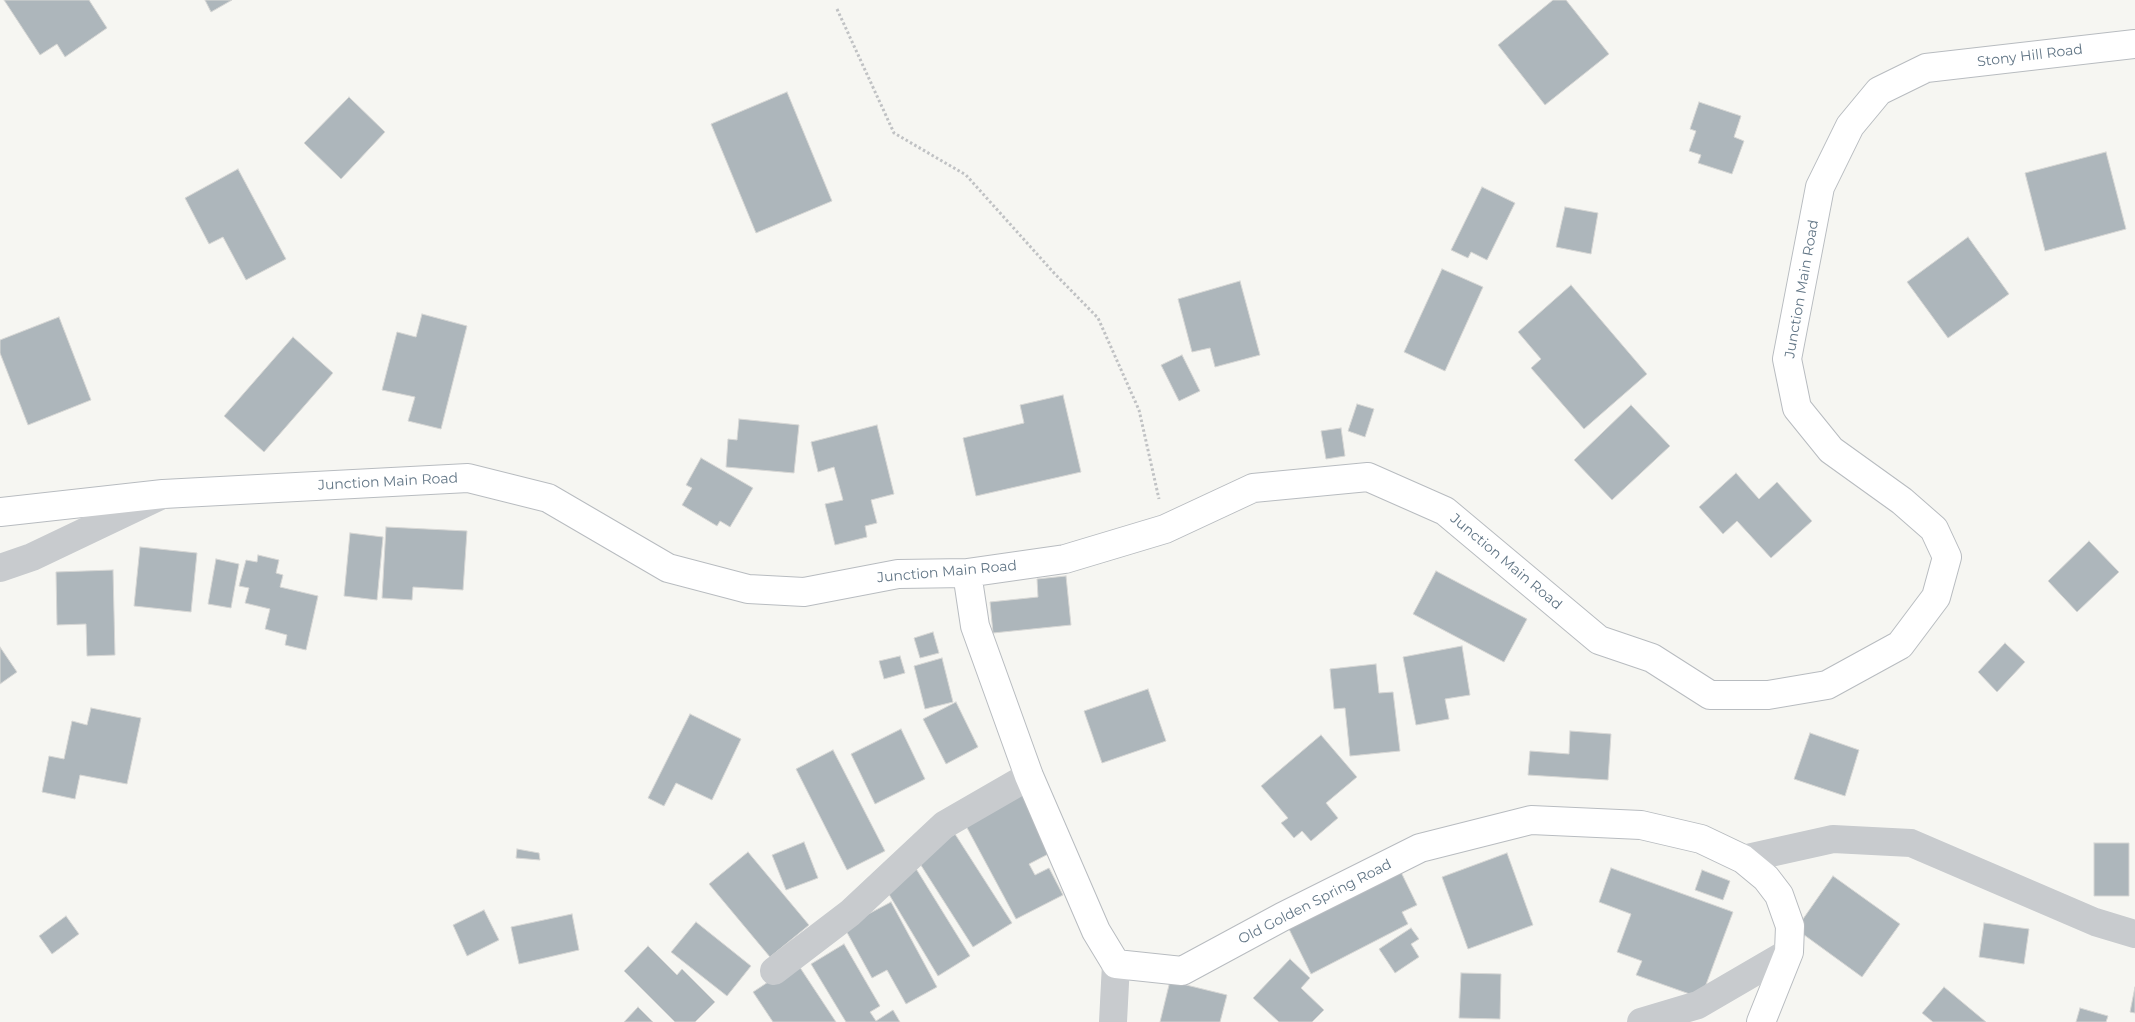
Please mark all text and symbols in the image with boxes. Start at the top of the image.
street label: Stony Hill Road [1976,41,2084,71]
street label: Junction Main Road [1782,218,1822,360]
street label: Junction Main Road [317,470,459,494]
street label: Junction Main Road [1447,510,1565,614]
street label: Junction Main Road [876,558,1018,586]
street label: Old Golden Spring Road [1236,856,1394,948]

